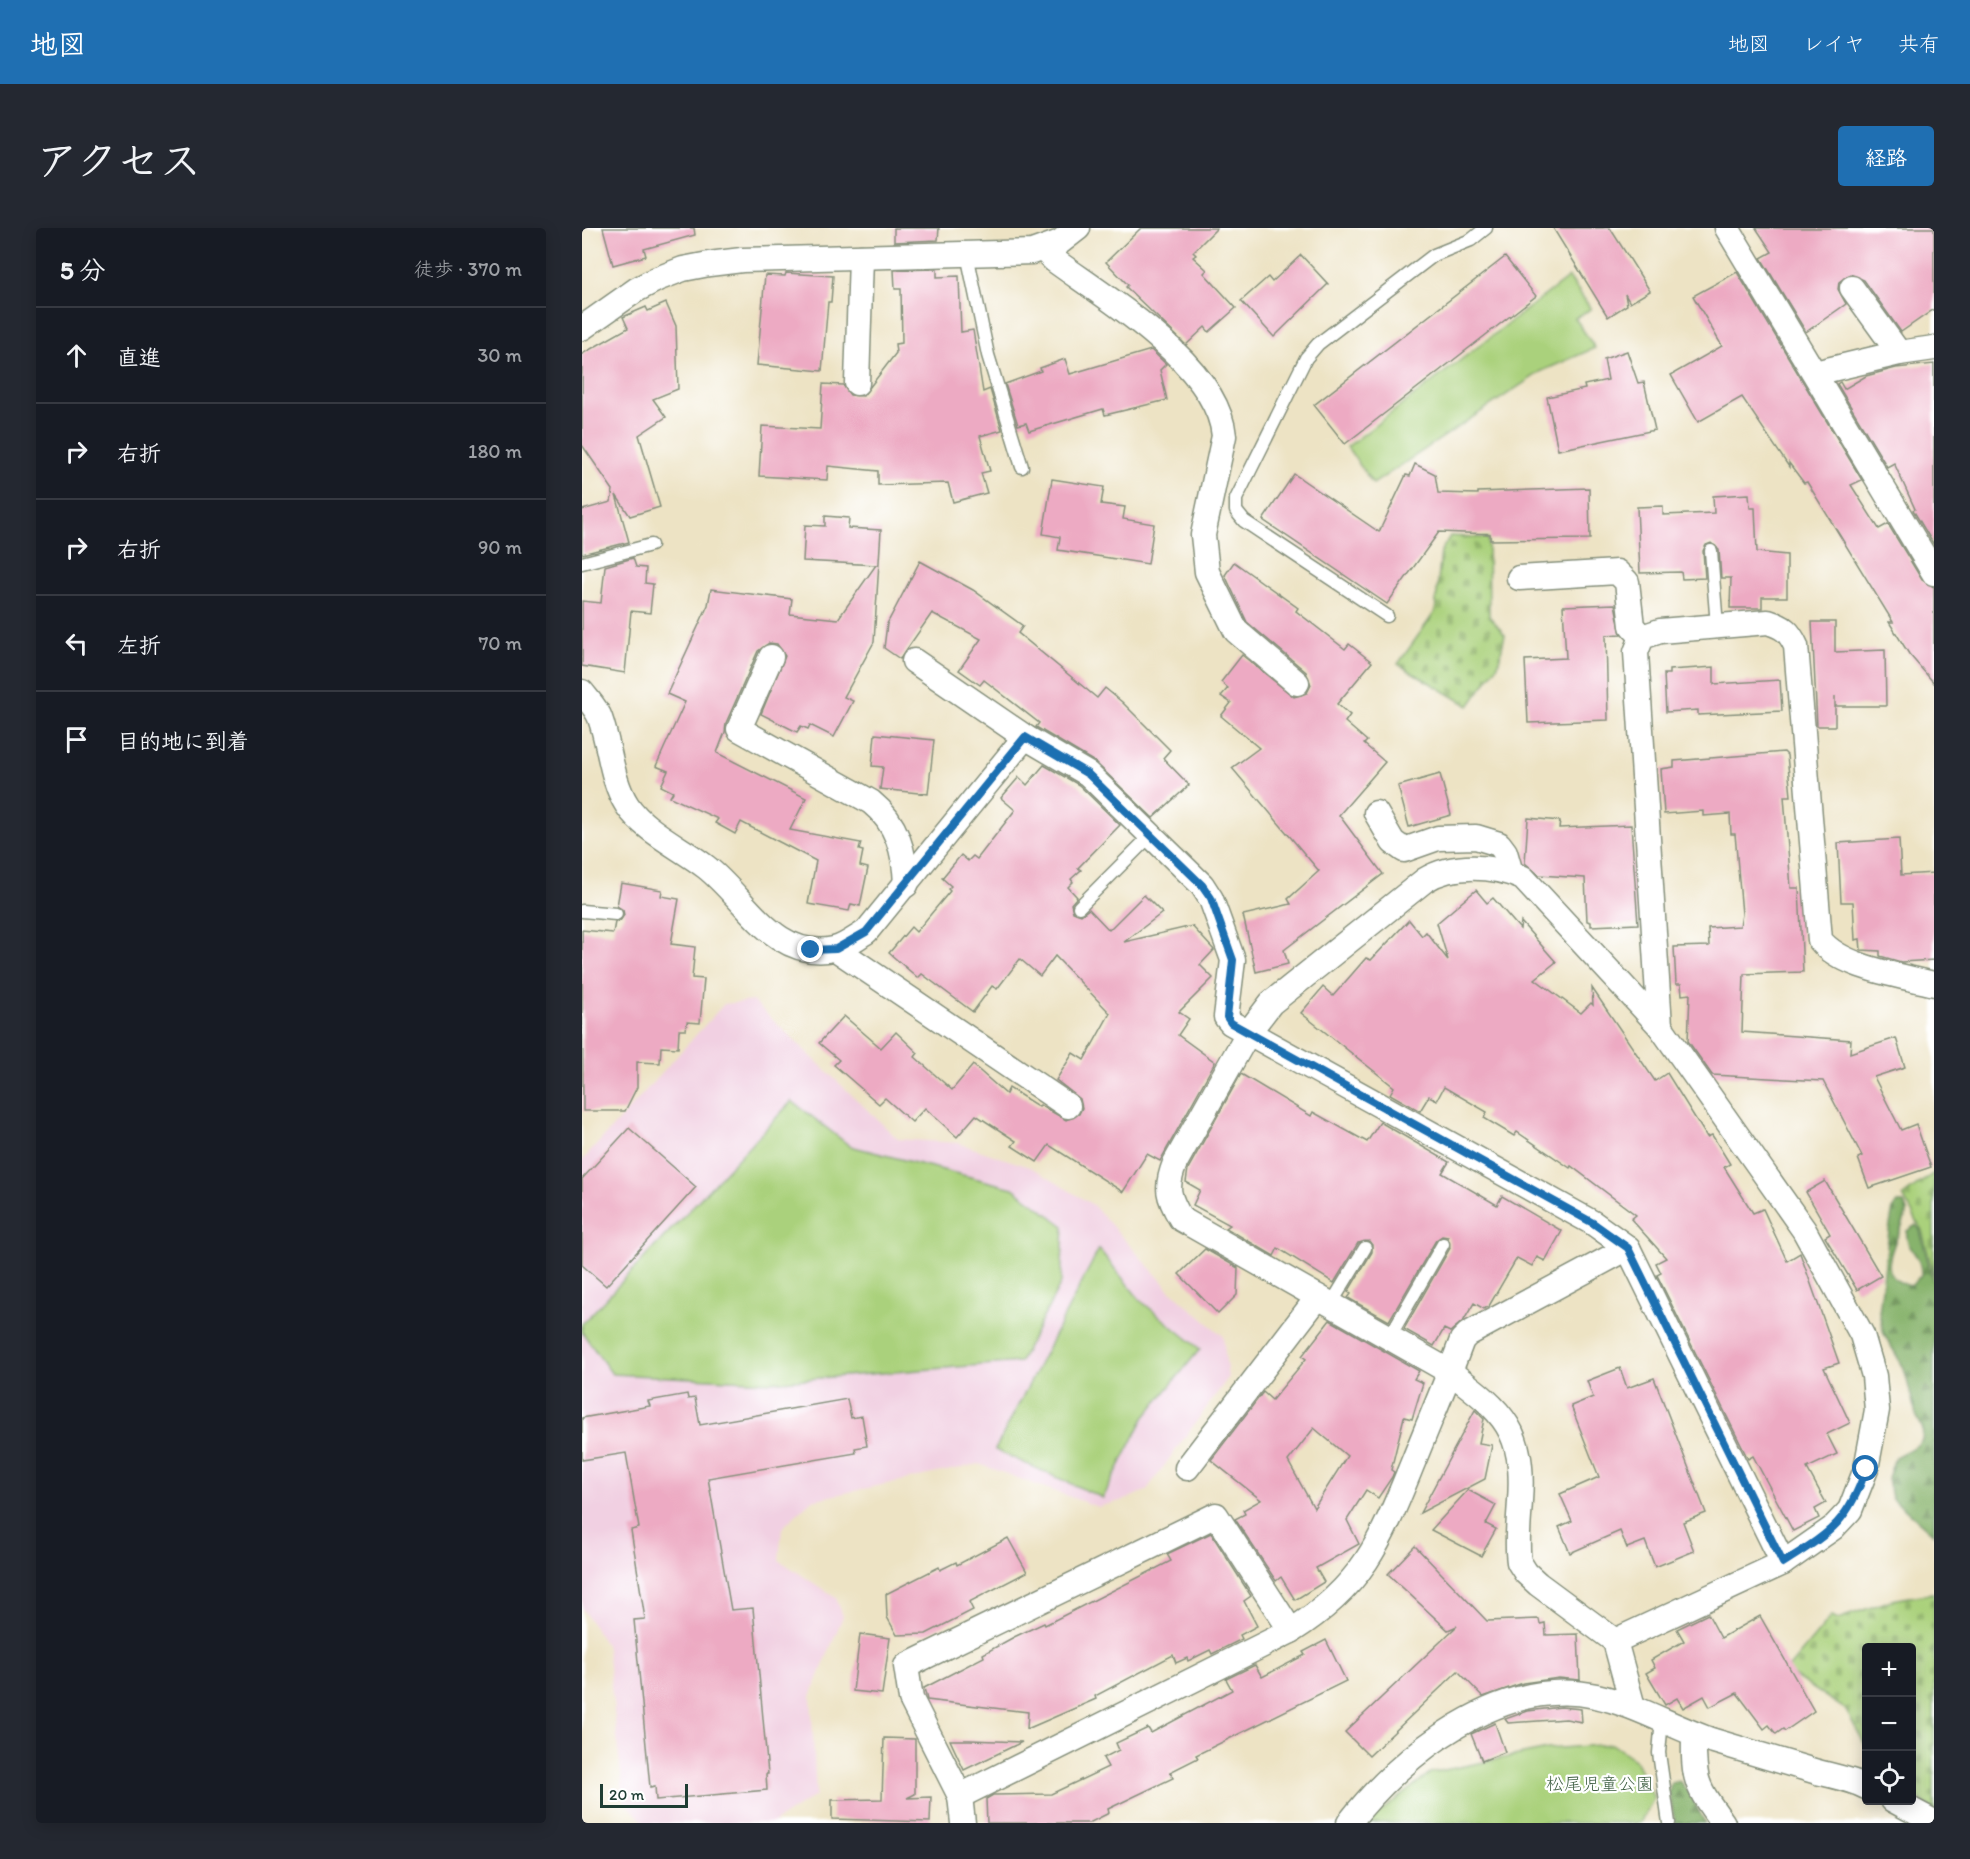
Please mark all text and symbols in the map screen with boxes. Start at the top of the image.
text: 地図 [30,27,86,61]
text: 地図 [1728,31,1770,56]
text: レイヤ [1803,31,1865,56]
text: 共有 [1898,31,1940,56]
button: 経路 [1838,126,1934,186]
text: アクセス [36,135,201,186]
text: 5 分 [60,254,106,286]
text: 徒歩 · 370 m [414,257,522,281]
icon: ahead [60,339,93,372]
text: 30 m [477,343,522,367]
text: 直進 [117,344,161,371]
icon: right [60,435,93,468]
text: 180 m [468,439,522,463]
text: 右折 [117,440,161,467]
icon: right [60,531,93,564]
text: 90 m [478,535,522,559]
text: 右折 [117,536,161,563]
icon: left [60,627,93,660]
text: 70 m [478,631,522,655]
text: 左折 [117,632,161,659]
icon: arrive [60,723,93,756]
text: 目的地に到着 [117,728,249,755]
route end [797,936,823,962]
route start [1852,1455,1878,1481]
map controls [1862,1643,1916,1805]
button: + [1862,1643,1916,1697]
button: − [1862,1697,1916,1751]
button: locate [1862,1751,1916,1805]
park label: 松尾児童公園 [1546,1773,1654,1795]
scale bar [600,1781,688,1808]
text: 20 m [609,1785,644,1804]

